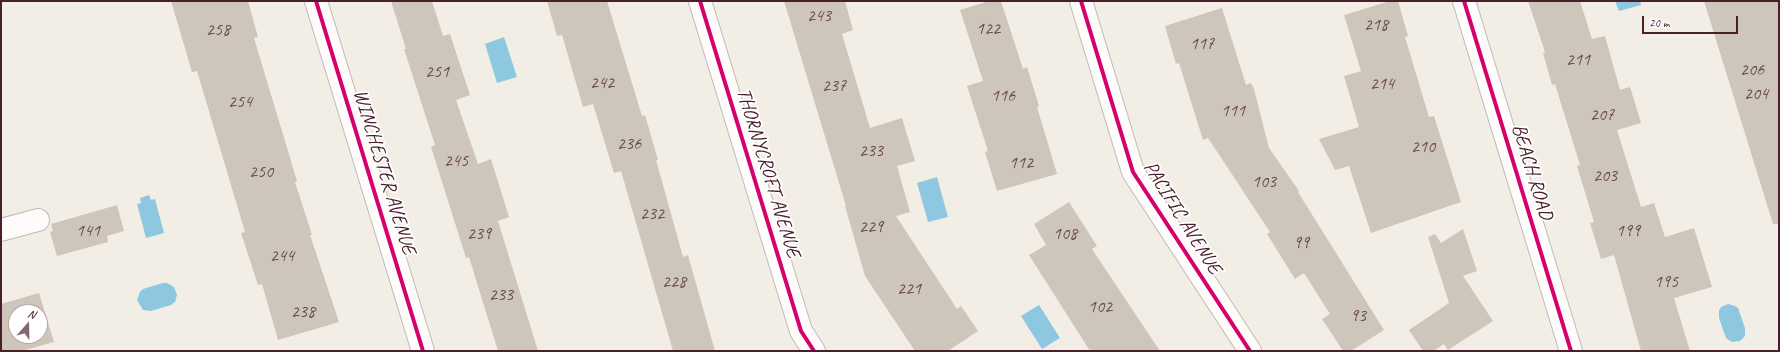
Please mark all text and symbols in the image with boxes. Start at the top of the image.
house number: 243 [807,5,831,27]
scale bar [1644,8,1740,34]
house number: 218 [1364,14,1388,36]
text: 20 m [1649,15,1669,31]
house number: 122 [976,18,1000,40]
house number: 258 [206,19,230,41]
house number: 117 [1190,33,1214,55]
house number: 211 [1566,49,1590,71]
house number: 206 [1740,59,1764,81]
house number: 251 [425,61,449,83]
house number: 242 [590,72,614,94]
house number: 214 [1370,73,1394,95]
house number: 237 [822,75,846,97]
house number: 204 [1744,83,1768,105]
street label: THORNYCROFT AVENUE [731,85,805,261]
house number: 116 [991,85,1015,107]
street label: WINCHESTER AVENUE [348,87,420,257]
house number: 254 [228,91,252,113]
house number: 111 [1221,100,1245,122]
house number: 207 [1590,104,1614,126]
street label: BEACH ROAD [1506,121,1558,223]
house number: 236 [617,133,641,155]
house number: 210 [1411,136,1435,158]
house number: 233 [859,140,883,162]
house number: 245 [444,150,468,172]
house number: 112 [1009,152,1033,174]
street label: PACIFIC AVENUE [1138,157,1226,279]
house number: 250 [249,161,273,183]
house number: 203 [1593,165,1617,187]
house number: 103 [1252,171,1276,193]
house number: 232 [640,203,664,225]
house number: 229 [859,216,883,238]
house number: 141 [76,220,100,242]
house number: 199 [1616,220,1640,242]
house number: 239 [467,223,491,245]
house number: 108 [1053,223,1077,245]
house number: 99 [1293,232,1309,254]
house number: 244 [270,245,294,267]
house number: 228 [662,271,686,293]
house number: 195 [1654,271,1678,293]
house number: 221 [897,278,921,300]
house number: 233 [489,284,513,306]
house number: 102 [1088,296,1112,318]
house number: 238 [291,301,315,323]
north arrow [8,304,48,344]
house number: 93 [1350,305,1366,327]
text: N [26,306,37,321]

